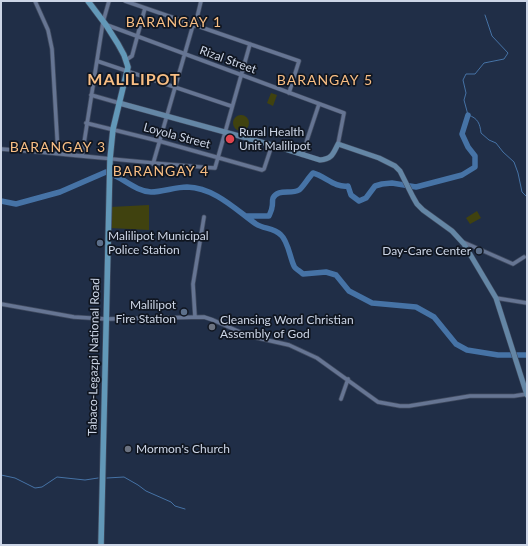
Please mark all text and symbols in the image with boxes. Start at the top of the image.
district label: BARANGAY 1 [126,14,222,30]
street label: Rizal Street [198,43,258,77]
district label: MALILIPOT [87,70,181,90]
district label: BARANGAY 5 [277,72,373,88]
street label: Loyola Street [142,120,212,152]
place label: Rural Health Unit Malilipot [239,125,311,153]
marker: Rural Health Unit Malilipot [224,133,236,145]
district label: BARANGAY 3 [10,139,106,155]
district label: BARANGAY 4 [113,163,209,179]
place label: Malilipot Municipal Police Station [108,229,209,257]
marker: Malilipot Municipal Police Station [95,238,105,248]
place label: Day-Care Center [382,244,471,258]
marker: Day-Care Center [474,246,484,256]
street label: Tabaco-Legazpi National Road [85,278,103,436]
place label: Malilipot Fire Station [116,298,176,326]
marker: Malilipot Fire Station [179,307,189,317]
place label: Cleansing Word Christian Assembly of God [220,313,354,341]
marker: Cleansing Word Christian Assembly of God [207,322,217,332]
place label: Mormon's Church [136,442,230,456]
marker: Mormon's Church [123,444,133,454]

